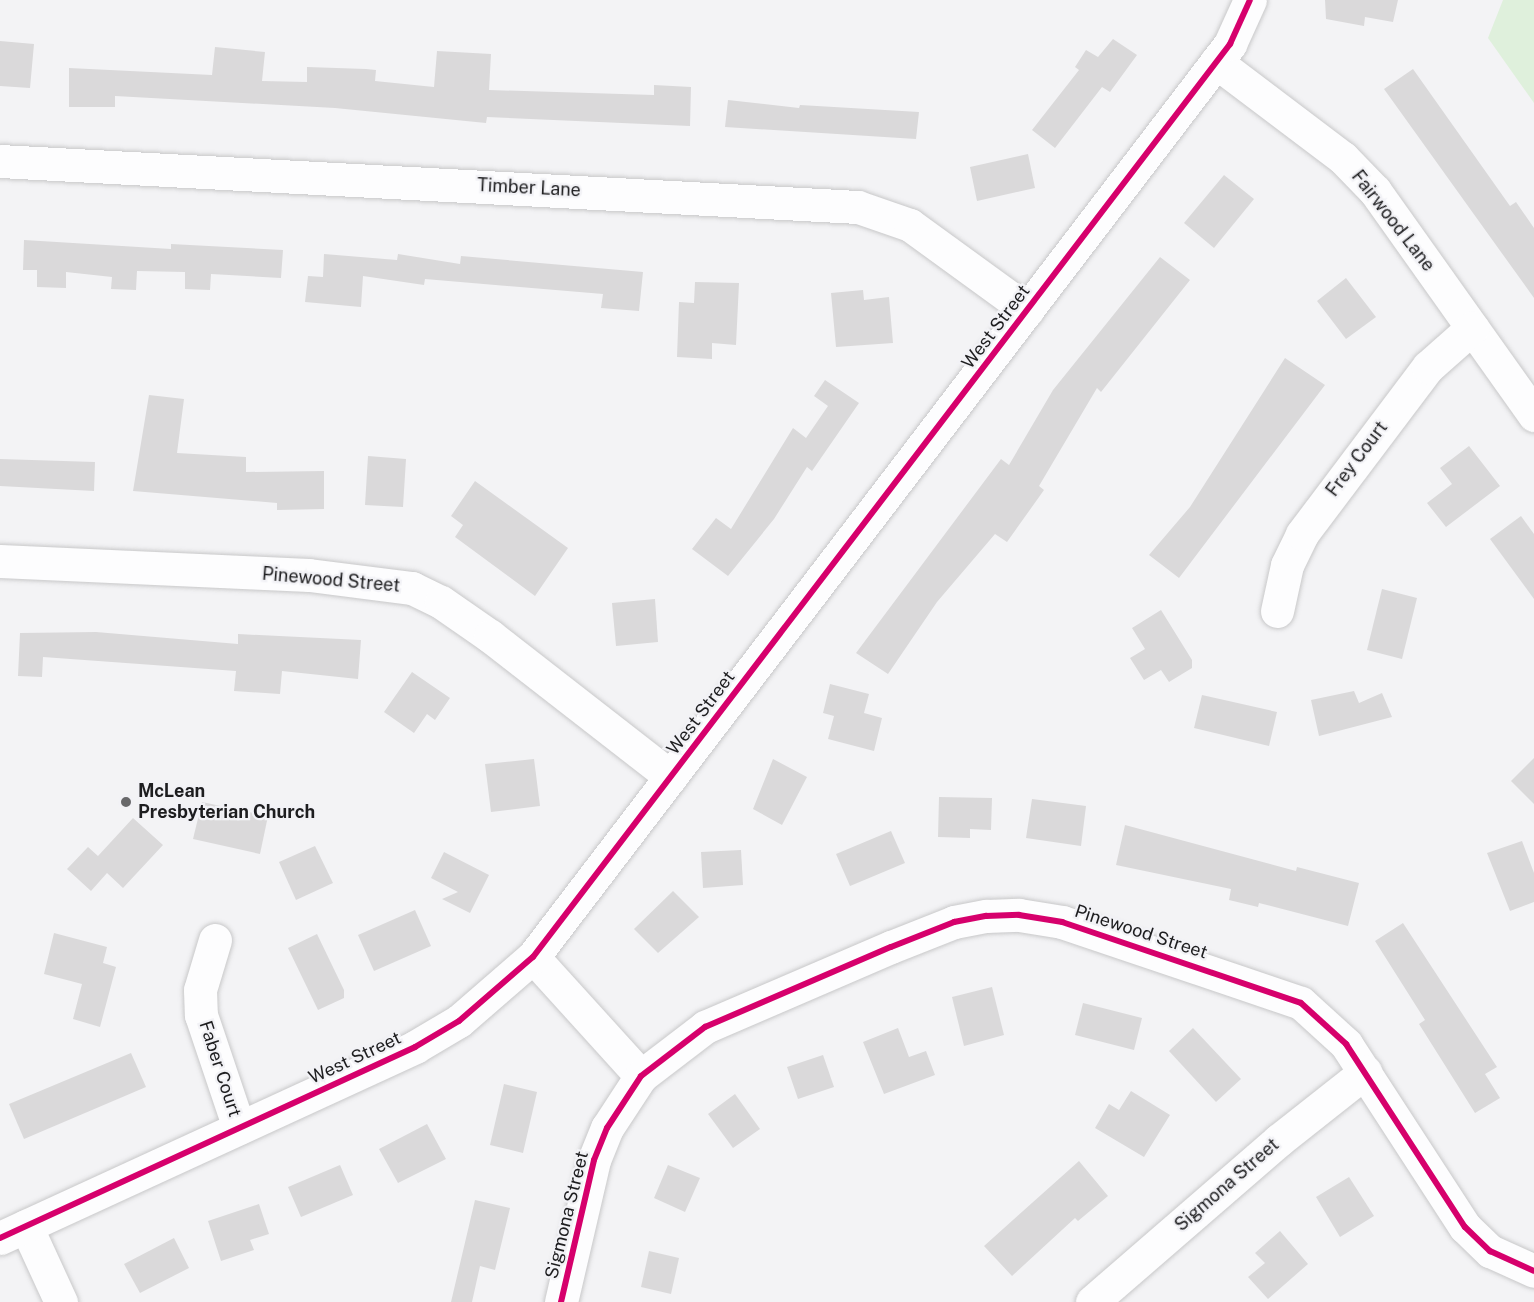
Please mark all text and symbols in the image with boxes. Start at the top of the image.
street label: Fairwood Lane [1347,166,1439,276]
street label: Timber Lane [477,174,581,202]
street label: West Street [957,281,1035,373]
street label: Frey Court [1322,417,1392,501]
street label: Pinewood Street [261,563,401,597]
street label: West Street [662,667,740,759]
place label: McLean Presbyterian Church [138,781,315,824]
marker: McLean Presbyterian Church [119,795,133,809]
street label: Pinewood Street [1072,900,1210,964]
street label: Faber Court [194,1018,246,1120]
street label: West Street [305,1027,405,1089]
street label: Sigmona Street [1171,1134,1283,1236]
street label: Sigmona Street [541,1149,593,1281]

